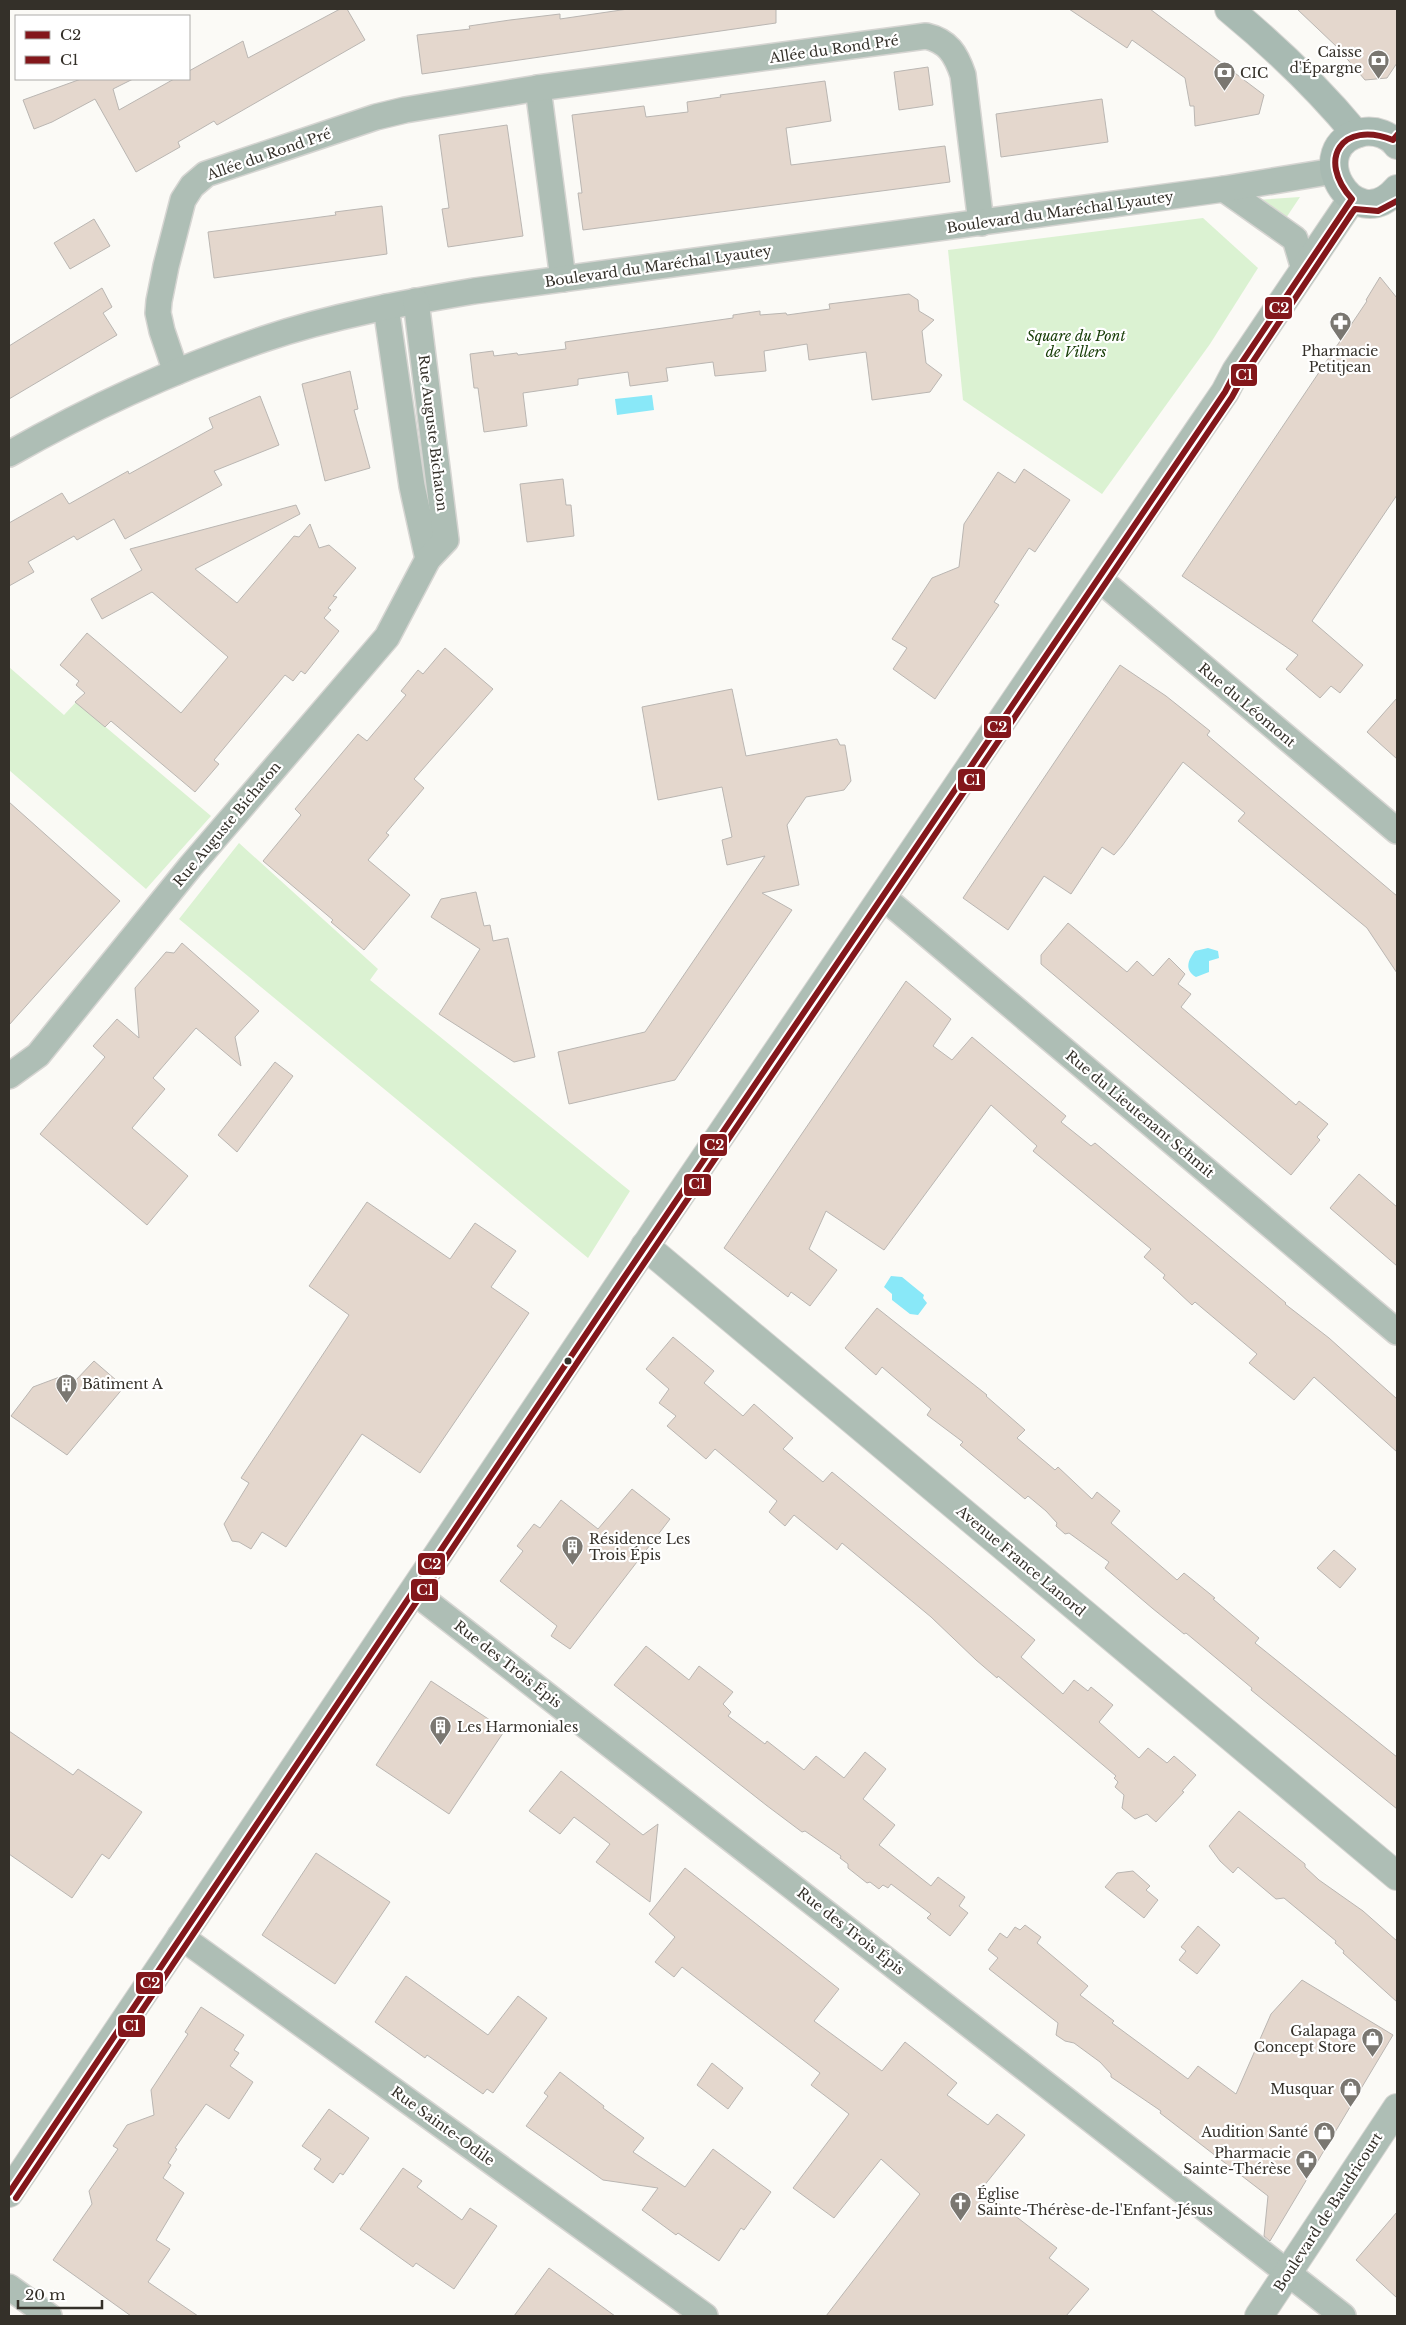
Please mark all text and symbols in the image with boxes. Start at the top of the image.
legend [15,15,190,80]
text: C2 [60,25,81,44]
street label: Allée du Rond Pré [767,31,900,67]
place label: Caisse d'Épargne [1289,43,1362,77]
bank icon: Caisse d'Épargne [1366,48,1390,79]
text: C1 [60,50,79,69]
bank icon: CIC [1212,61,1236,92]
place label: CIC [1240,64,1268,82]
street label: Allée du Rond Pré [204,124,333,184]
street label: Boulevard du Maréchal Lyautey [945,187,1175,237]
street label: Boulevard du Maréchal Lyautey [543,241,773,291]
line badge: C2 [1264,296,1293,320]
text: C2 [1269,299,1289,317]
pharmacy icon: Pharmacie Petitjean [1328,311,1352,342]
park label: Square du Pont de Villers [1027,327,1126,361]
place label: Pharmacie Petitjean [1302,342,1378,376]
street label: Rue Auguste Bichaton [414,354,452,513]
line badge: C1 [1230,363,1258,387]
text: C1 [1235,366,1253,384]
street label: Rue du Léomont [1195,659,1300,751]
line badge: C2 [983,715,1012,739]
text: C2 [987,718,1007,736]
street label: Rue Auguste Bichaton [169,757,285,890]
line badge: C1 [957,768,986,792]
text: C1 [963,771,981,789]
street label: Rue du Lieutenant Schmit [1062,1046,1219,1182]
line badge: C2 [699,1133,728,1157]
text: C2 [704,1136,724,1154]
line badge: C1 [683,1173,712,1197]
text: C1 [688,1175,706,1193]
unlabelled marker [563,1356,573,1366]
building icon: Bâtiment A [54,1372,78,1403]
place label: Bâtiment A [82,1375,163,1393]
street label: Avenue France Lanord [952,1501,1090,1621]
place label: Résidence Les Trois Épis [589,1530,690,1564]
building icon: Résidence Les Trois Épis [561,1535,585,1566]
line badge: C2 [417,1552,446,1576]
text: C2 [421,1555,441,1573]
line badge: C1 [410,1578,439,1602]
text: C1 [416,1581,434,1599]
street label: Rue des Trois Épis [451,1616,565,1712]
building icon: Les Harmoniales [429,1715,453,1746]
place label: Les Harmoniales [457,1718,578,1736]
street label: Rue des Trois Épis [794,1883,908,1979]
line badge: C2 [135,1971,164,1995]
text: C2 [140,1974,160,1992]
line badge: C1 [117,2014,146,2038]
text: C1 [122,2017,140,2035]
place label: Galapaga Concept Store [1254,2022,1356,2056]
shop icon: Galapaga Concept Store [1360,2027,1384,2058]
shop icon: Musquar [1338,2077,1362,2108]
place label: Musquar [1270,2080,1334,2098]
street label: Rue Sainte-Odile [388,2082,498,2170]
shop icon: Audition Santé [1312,2120,1336,2151]
place label: Audition Santé [1200,2123,1308,2141]
street label: Boulevard de Baudricourt [1270,2128,1387,2295]
place label: Pharmacie Sainte-Thérèse [1183,2144,1291,2178]
pharmacy icon: Pharmacie Sainte-Thérèse [1295,2149,1319,2180]
place label: Église Sainte-Thérèse-de-l'Enfant-Jésus [977,2185,1213,2219]
church icon: Église Sainte-Thérèse-de-l'Enfant-Jésus [949,2190,973,2221]
scale bar [18,2278,101,2310]
text: 20 m [25,2285,65,2304]

